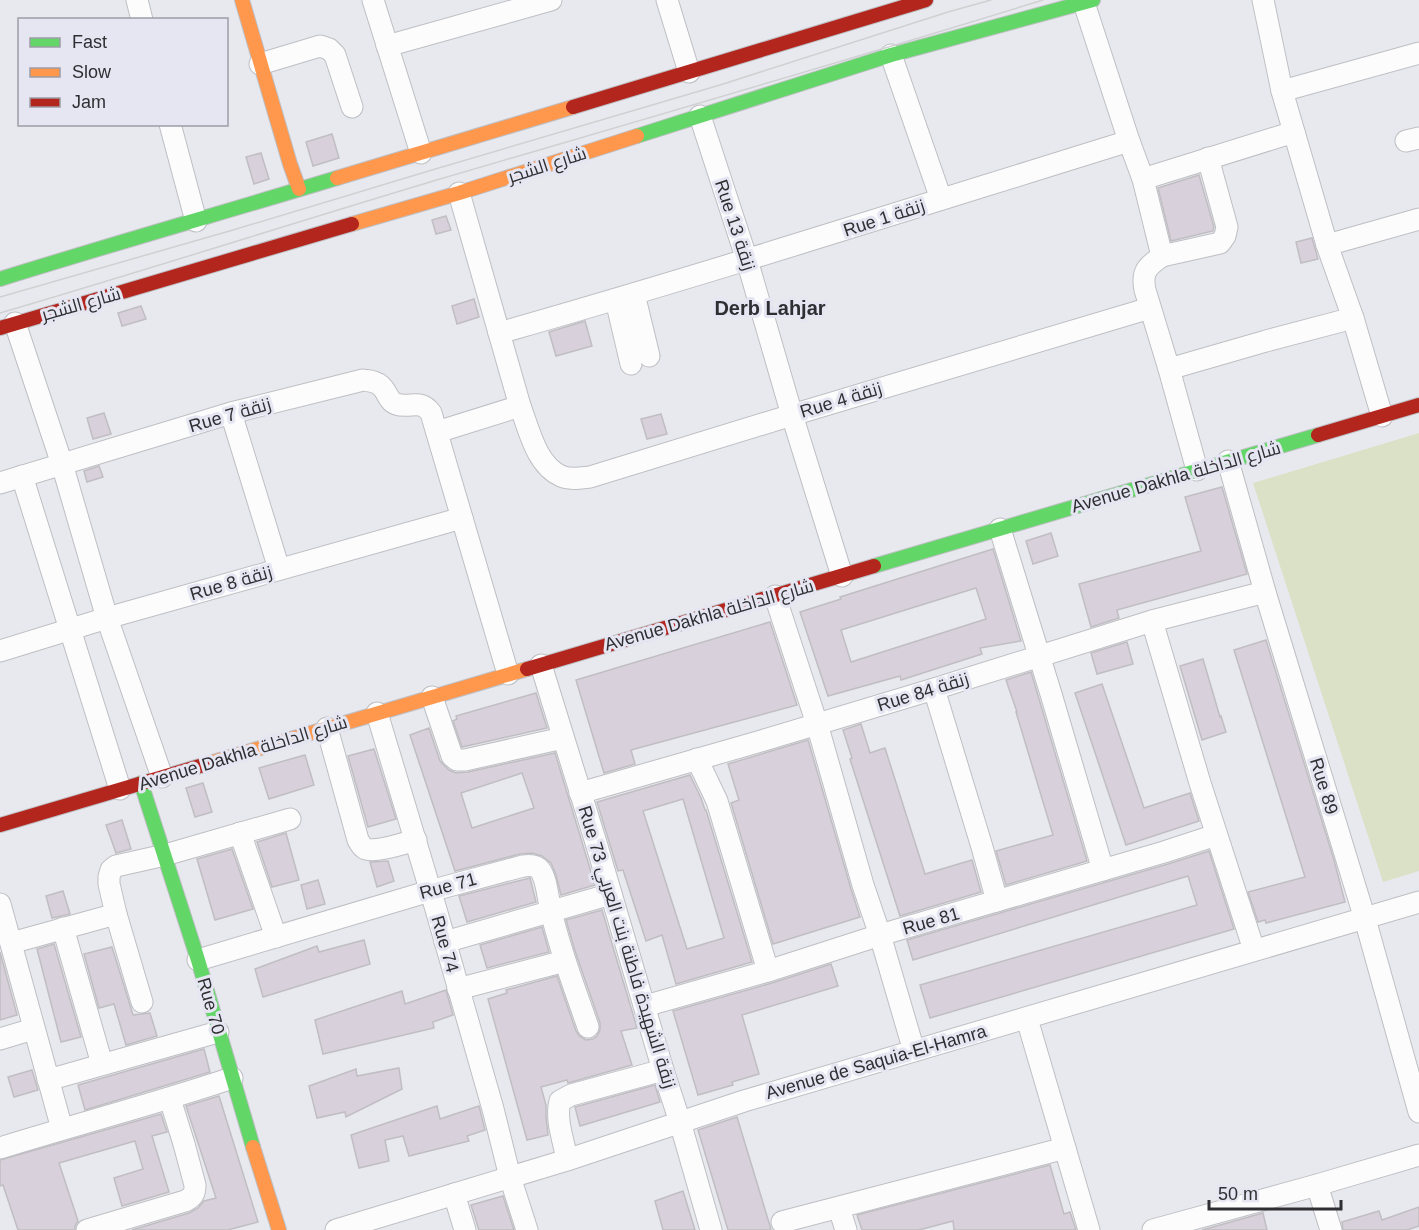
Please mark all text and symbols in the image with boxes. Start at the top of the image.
legend [18,18,228,126]
text: Fast [72,32,107,52]
text: Slow [72,62,112,82]
text: Jam [72,92,106,112]
street label: شارع الشجر [504,143,589,189]
street label: Rue 13 زنقة [710,177,759,273]
street label: Rue 1 زنقة [841,195,928,242]
street label: شارع الشجر [38,283,123,327]
district label: Derb Lahjar [714,297,826,319]
street label: Rue 4 زنقة [798,378,885,423]
street label: Rue 7 زنقة [187,394,274,437]
street label: Avenue Dakhla شارع الداخلة [1069,438,1284,518]
street label: Rue 8 زنقة [188,562,275,605]
street label: Avenue Dakhla شارع الداخلة [602,576,817,656]
street label: Rue 84 زنقة [875,669,971,716]
street label: Avenue Dakhla شارع الداخلة [136,712,350,796]
street label: Rue 89 [1306,755,1342,817]
street label: Rue 73 زنقة الشهيدة فاطنة بنت العربي [571,803,680,1092]
street label: Rue 71 [417,869,479,903]
street label: Rue 81 [900,903,962,939]
street label: Rue 74 [427,913,463,975]
street label: Rue 70 [193,975,229,1037]
street label: Avenue de Saquia-El-Hamra [763,1021,990,1103]
scale bar [1209,1173,1341,1211]
text: 50 m [1218,1184,1258,1204]

